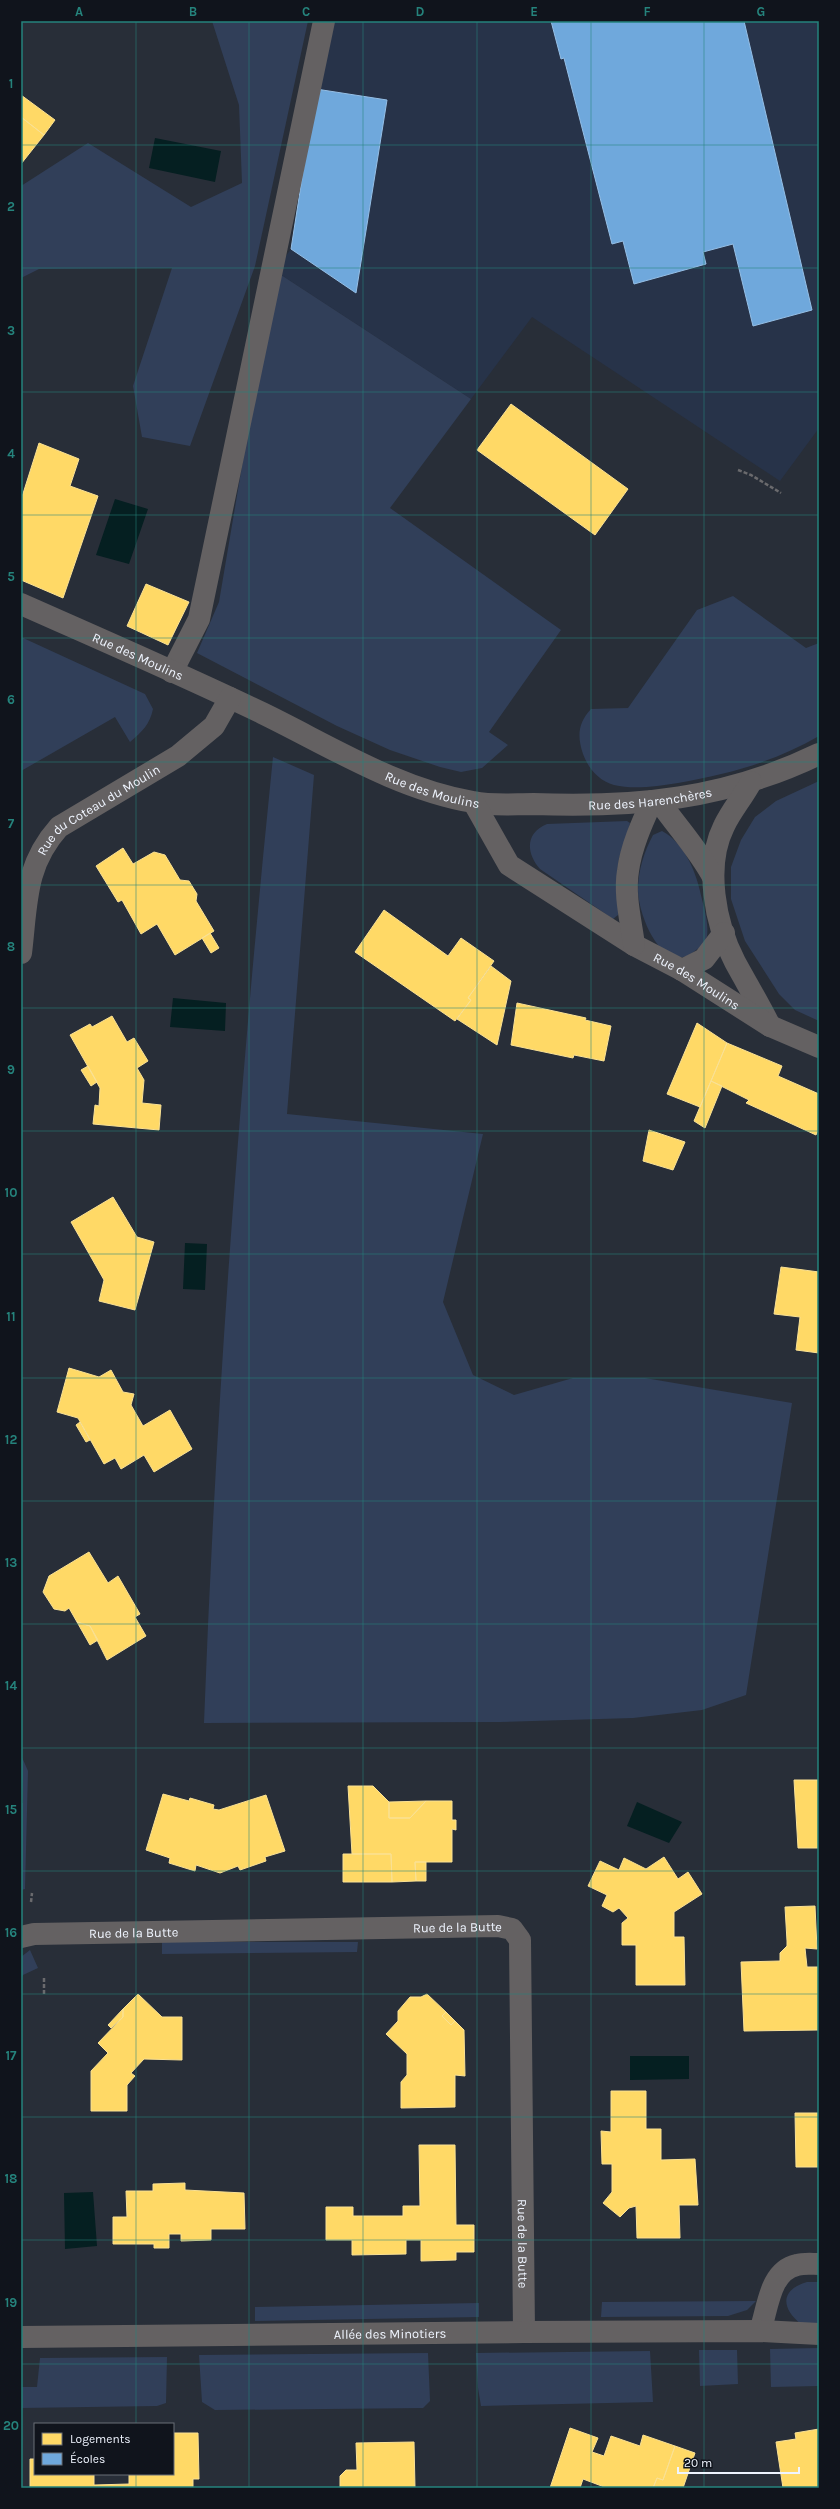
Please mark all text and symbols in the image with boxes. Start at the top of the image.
text: A [75,4,83,19]
text: B [189,4,197,19]
text: C [302,4,310,19]
text: D [416,4,425,19]
text: E [530,4,538,19]
text: F [643,4,651,19]
text: G [757,4,765,19]
text: 1 [9,76,13,91]
text: 2 [7,199,15,214]
text: 3 [7,323,15,338]
text: 4 [7,446,15,461]
text: 5 [7,569,15,584]
street label: Rue des Moulins [90,629,186,683]
text: 6 [7,692,15,707]
street label: Rue du Coteau du Moulin [34,761,163,858]
street label: Rue des Moulins [383,768,481,811]
street label: Rue des Harenchères [588,784,713,812]
text: 7 [8,816,15,831]
text: 8 [7,939,15,954]
street label: Rue des Moulins [651,949,743,1013]
text: 9 [7,1062,15,1077]
text: 10 [5,1185,17,1200]
text: 11 [6,1309,16,1324]
text: 12 [5,1432,17,1447]
text: 13 [5,1555,17,1570]
text: 14 [5,1678,17,1693]
text: 15 [5,1802,18,1817]
street label: Rue de la Butte [413,1918,504,1935]
street label: Rue de la Butte [89,1924,179,1941]
text: 16 [5,1925,17,1940]
text: 17 [5,2048,17,2063]
text: 18 [4,2171,18,2186]
street label: Rue de la Butte [515,2199,531,2289]
text: 19 [5,2295,17,2310]
street label: Allée des Minotiers [334,2325,446,2341]
text: 20 [3,2418,19,2433]
legend [34,2423,174,2475]
text: Logements [70,2432,131,2446]
scale bar [678,2449,799,2475]
text: Écoles [70,2451,105,2466]
text: 20 m [684,2456,712,2470]

